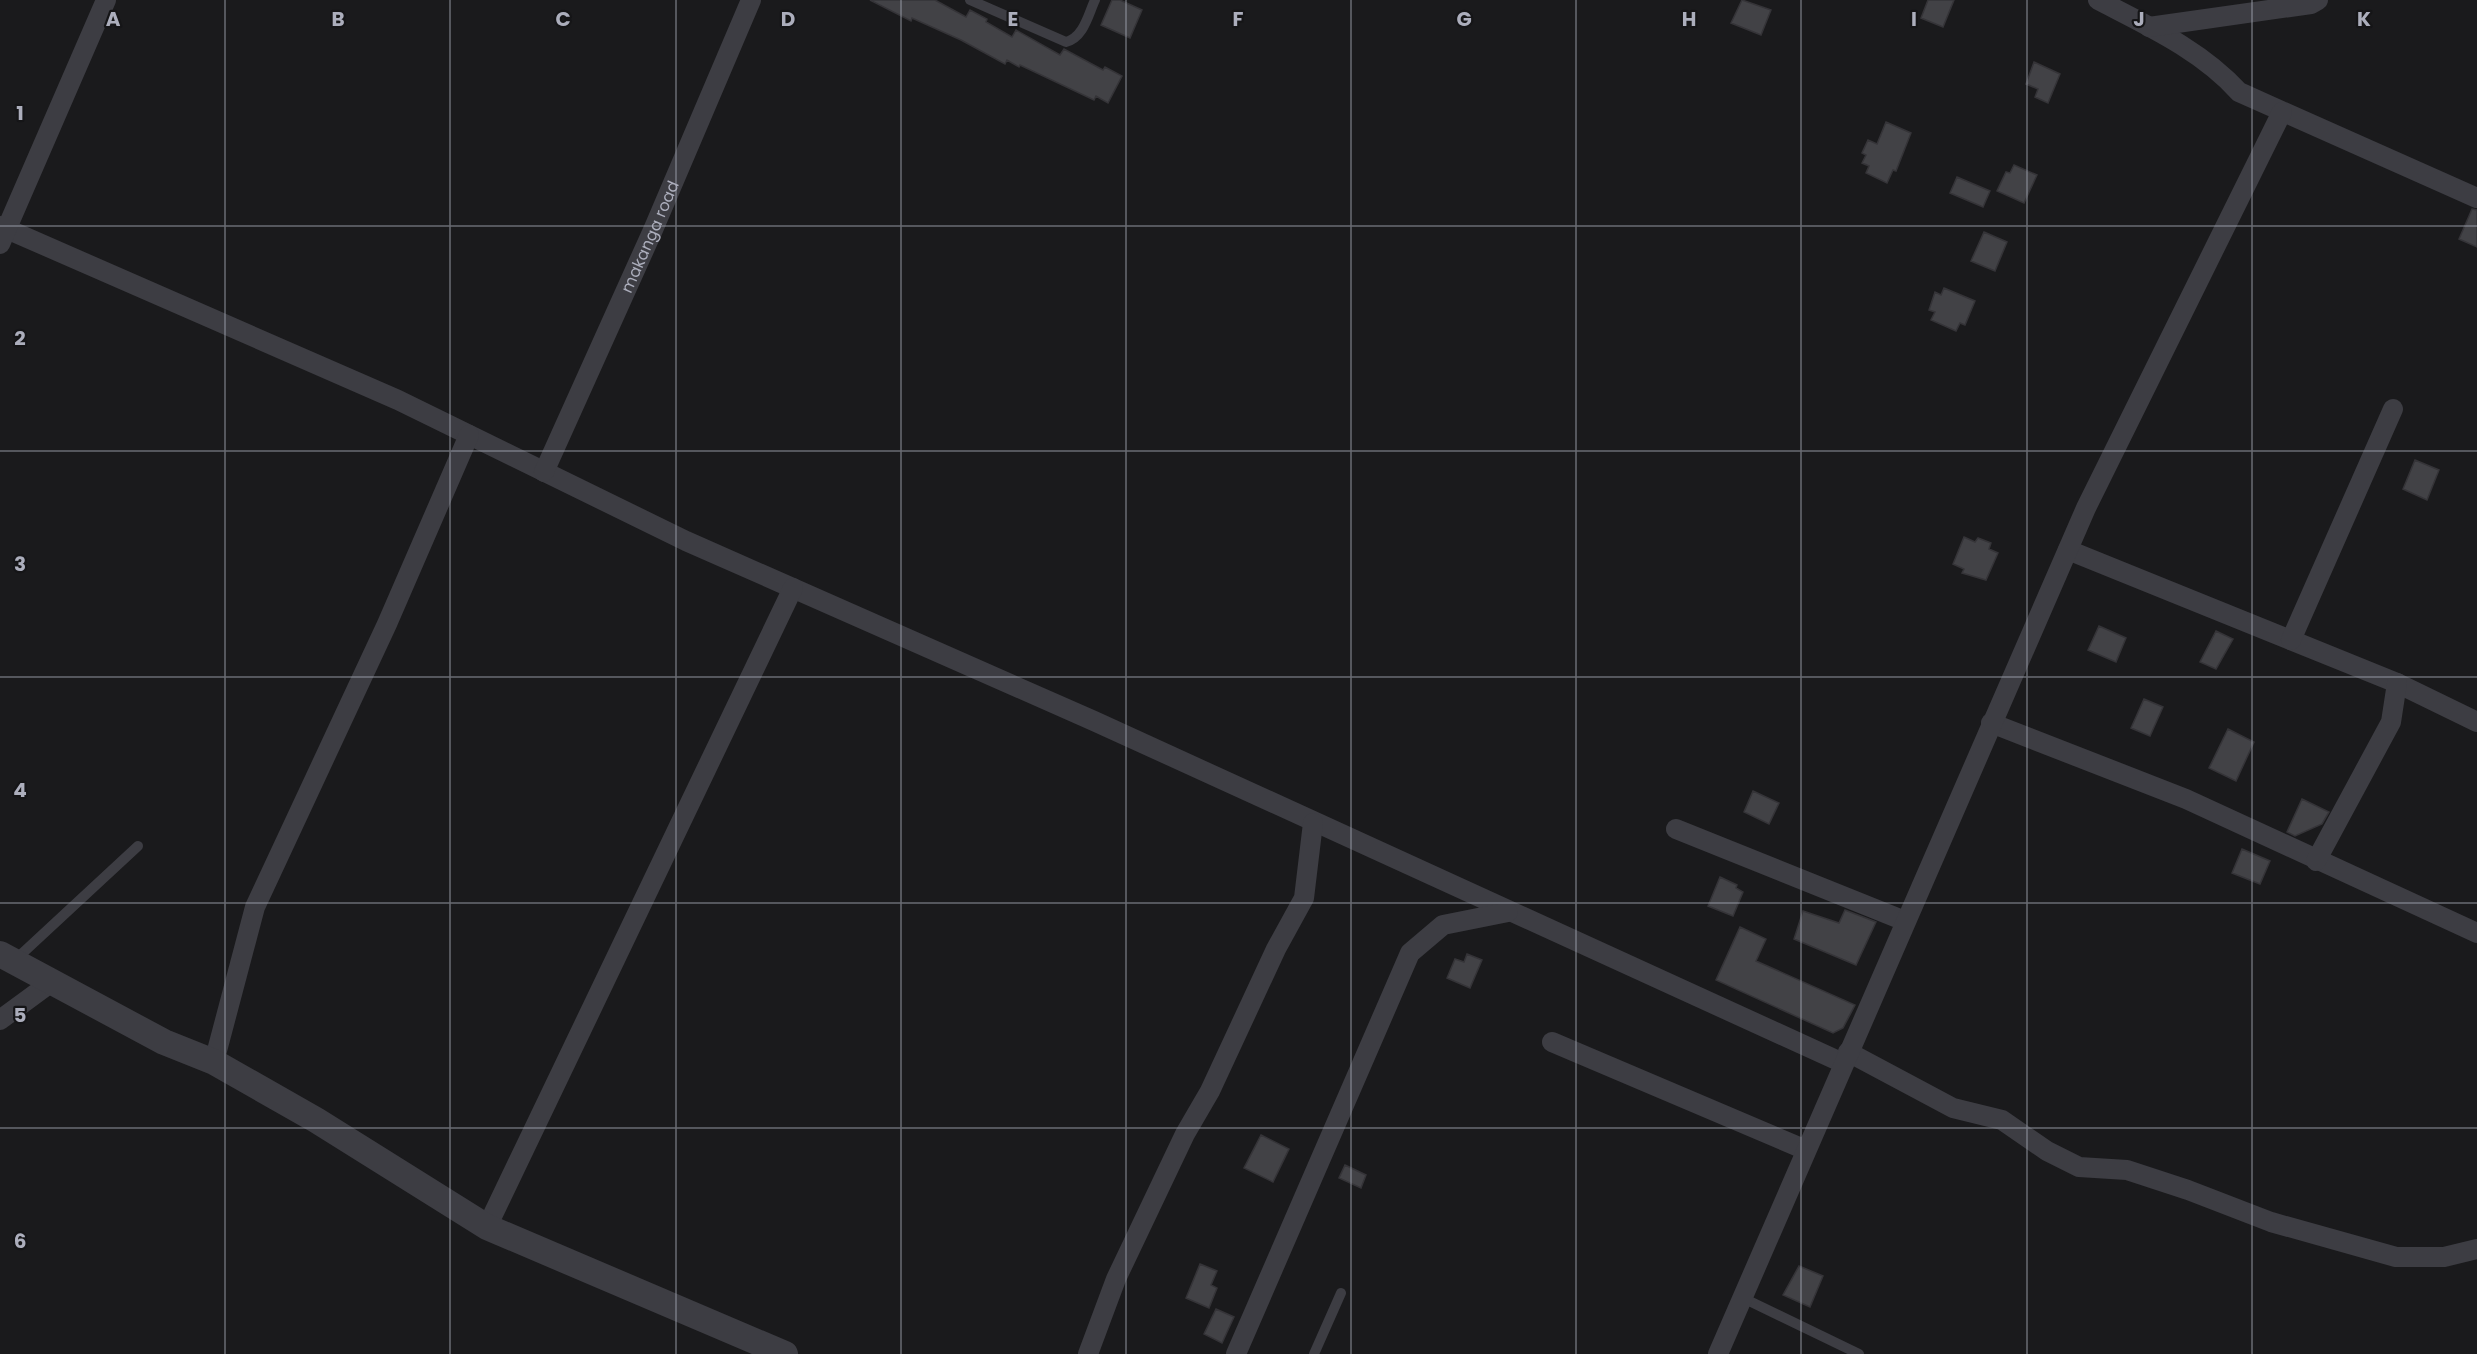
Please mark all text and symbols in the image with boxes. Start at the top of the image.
text: A [106,5,121,33]
text: B [331,5,345,33]
text: C [555,5,571,33]
text: D [781,5,795,33]
text: E [1008,5,1018,33]
text: F [1233,5,1244,33]
text: G [1456,5,1472,33]
text: H [1682,5,1696,33]
text: I [1911,5,1917,33]
text: J [2133,5,2145,33]
text: K [2357,5,2371,33]
text: 1 [16,99,24,127]
street label: makanga road [615,177,685,297]
text: 2 [14,324,26,352]
text: 3 [14,550,26,578]
text: 4 [13,776,27,804]
text: 5 [14,1001,27,1029]
text: 6 [14,1227,26,1255]

